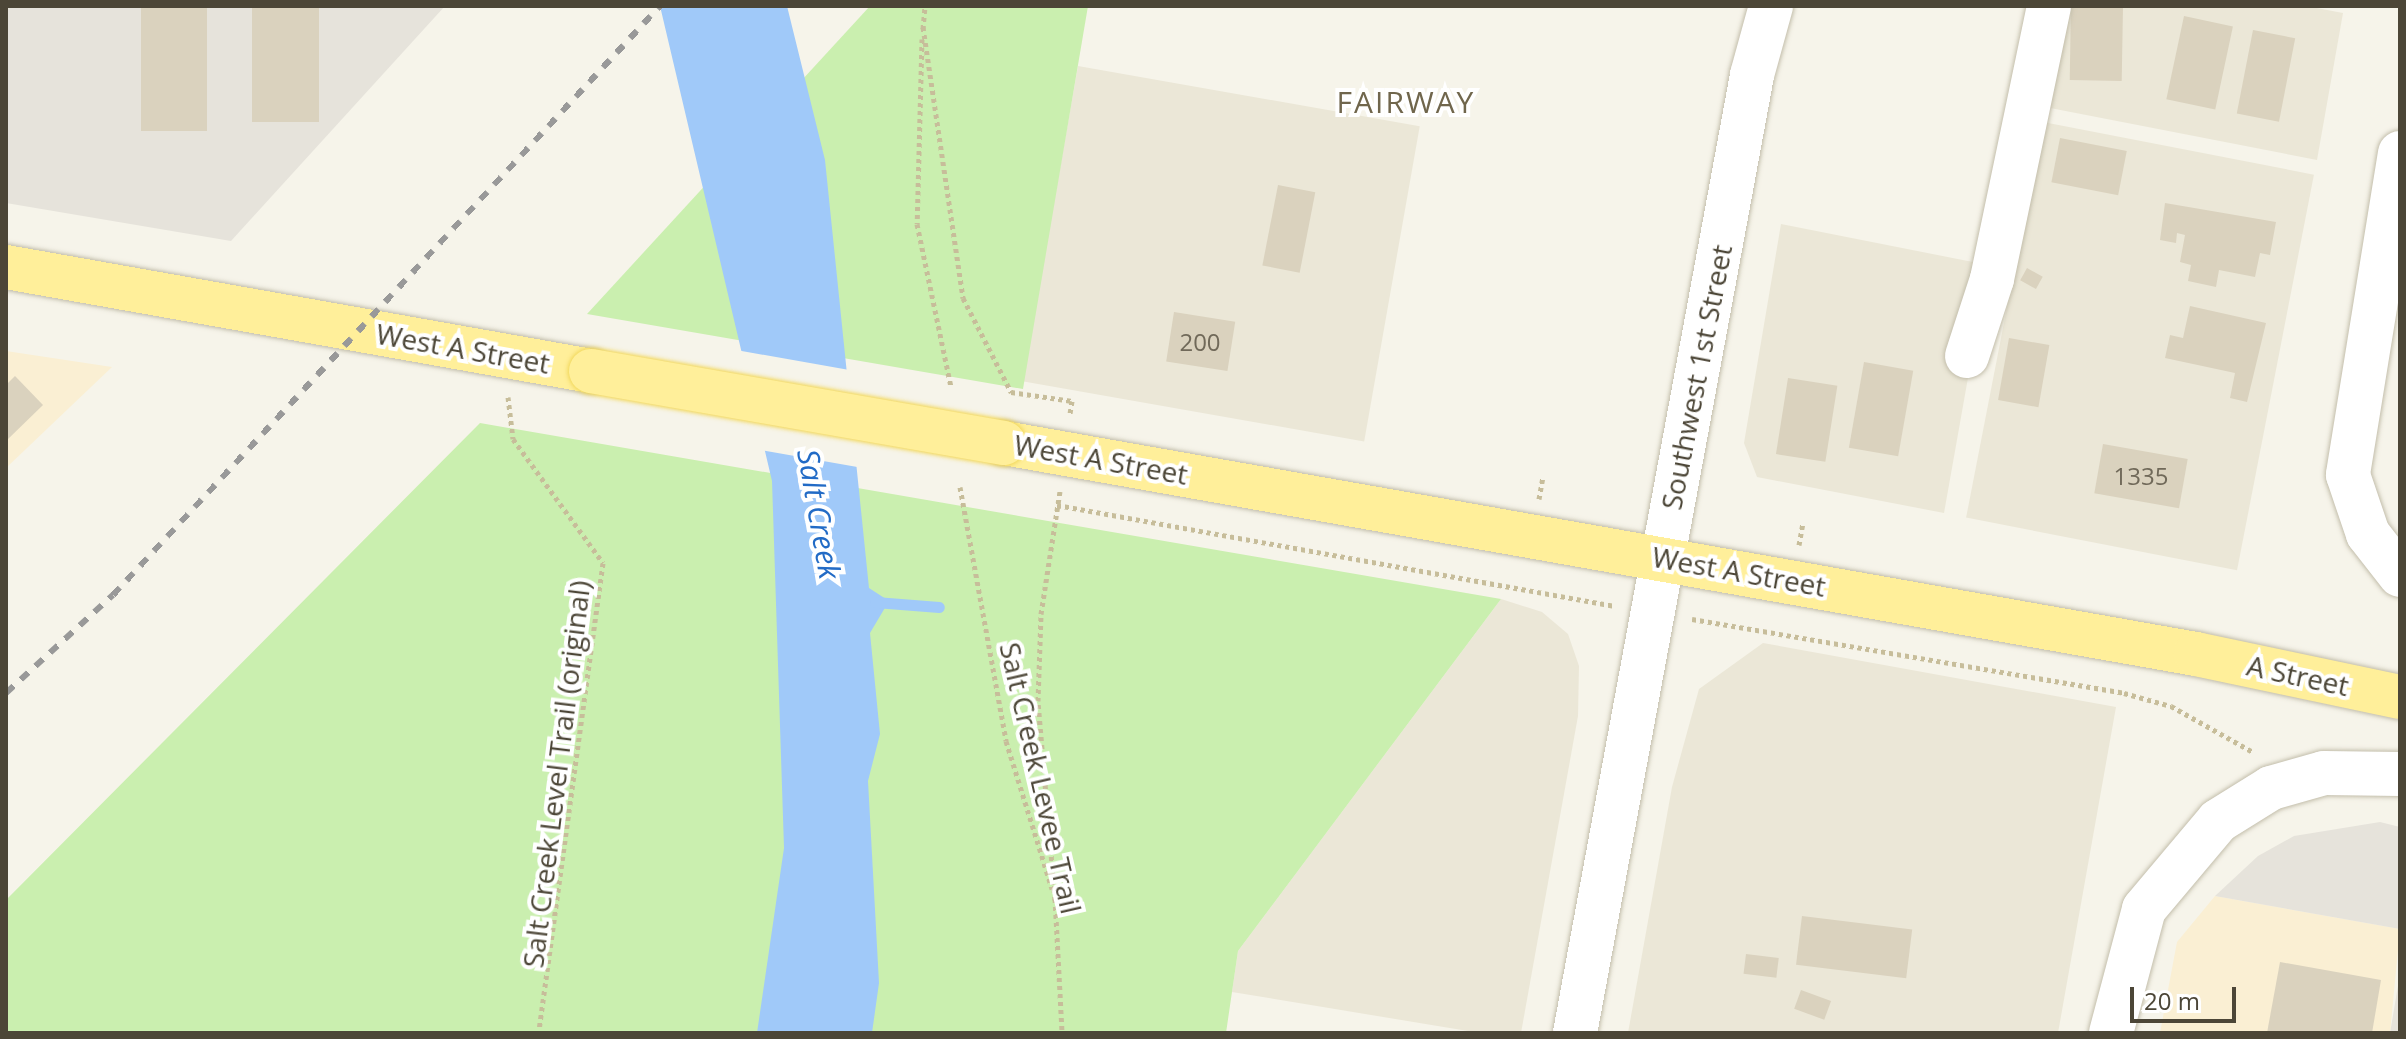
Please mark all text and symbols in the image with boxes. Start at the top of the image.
district label: FAIRWAY [1337,84,1475,120]
street label: Southwest 1st Street [1654,242,1738,512]
street label: West A Street [374,316,552,380]
house number: 200 [1179,328,1221,356]
street label: West A Street [1012,427,1190,491]
water label: Salt Creek [790,446,848,582]
house number: 1335 [2114,462,2168,490]
street label: West A Street [1650,539,1828,603]
street label: Salt Creek Level Trail (original) [516,578,596,970]
street label: Salt Creek Levee Trail [993,639,1089,917]
street label: A Street [2244,648,2352,702]
scale bar [2134,971,2240,1021]
text: 20 m [2144,984,2200,1017]

